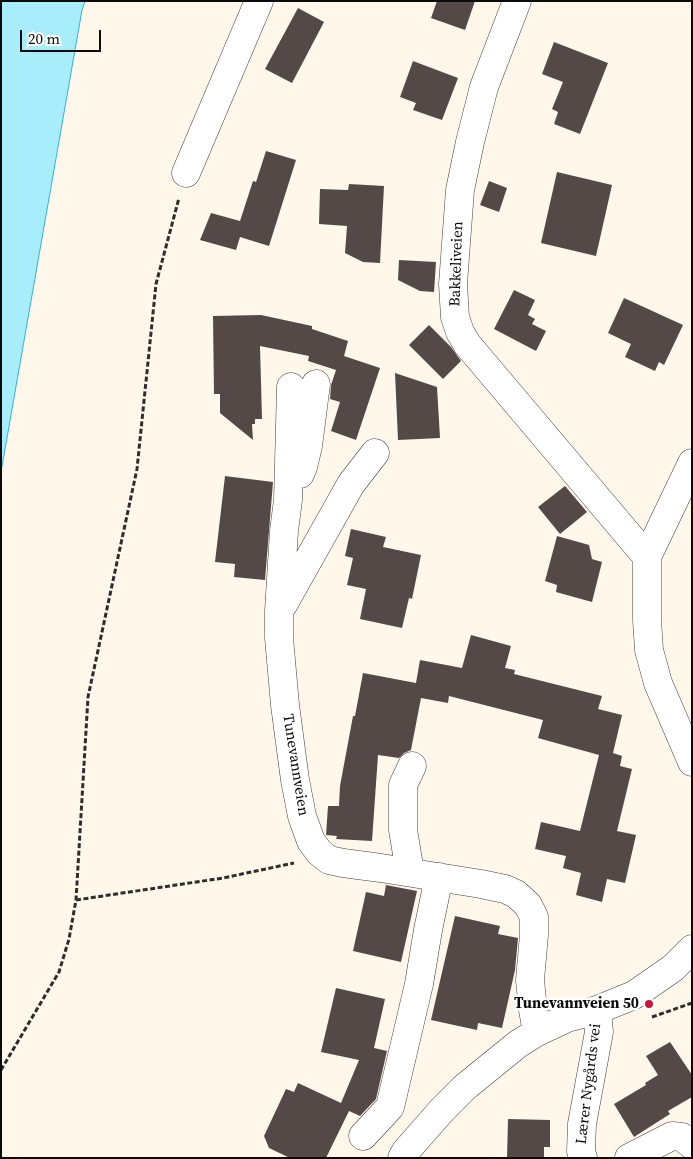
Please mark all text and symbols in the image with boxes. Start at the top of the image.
scale bar [22,20,104,52]
text: 20 m [28,28,60,49]
street label: Bakkeliveien [447,221,467,307]
street label: Tunevannveien [278,713,312,817]
place label: Tunevannveien 50 [514,995,639,1013]
marker: Tunevannveien 50 [643,998,655,1010]
street label: Lærer Nygårds vei [573,1023,605,1145]

